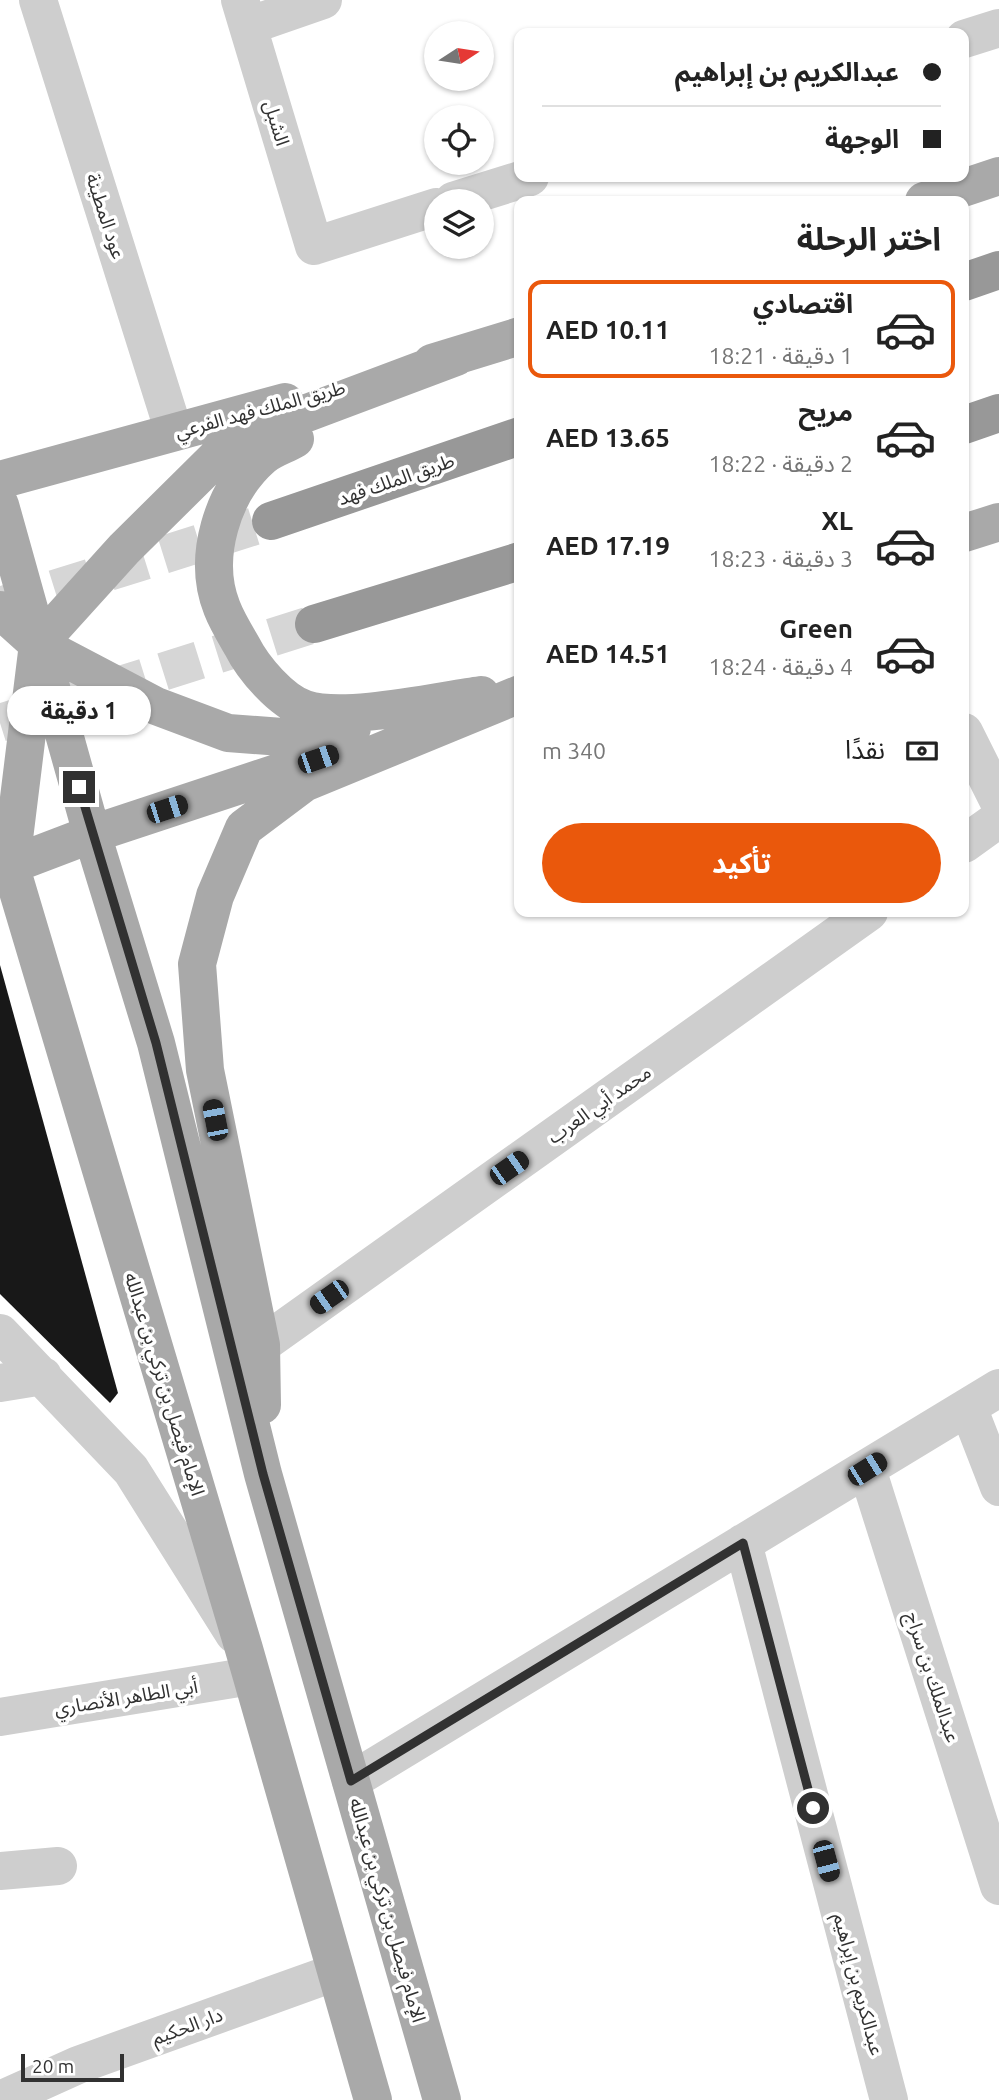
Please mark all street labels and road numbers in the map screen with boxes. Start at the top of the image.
street label: الشبل [259,98,294,149]
street label: عود المطينة [81,170,130,262]
street label: طريق الملك فهد الفرعي [173,376,349,447]
street label: طريق الملك فهد [335,449,457,510]
street label: محمد أبي العرب [543,1060,657,1151]
street label: الإمام فيصل بن تركي بن عبدالله [116,1270,209,1500]
street label: عبدالملك بن سراج [899,1609,964,1746]
street label: أبي الطاهر الأنصاري [53,1675,200,1724]
street label: الإمام فيصل بن تركي بن عبدالله [341,1795,431,2026]
street label: عبدالكريم بن إبراهيم [826,1911,889,2058]
street label: دار الحكيم [149,2003,227,2053]

